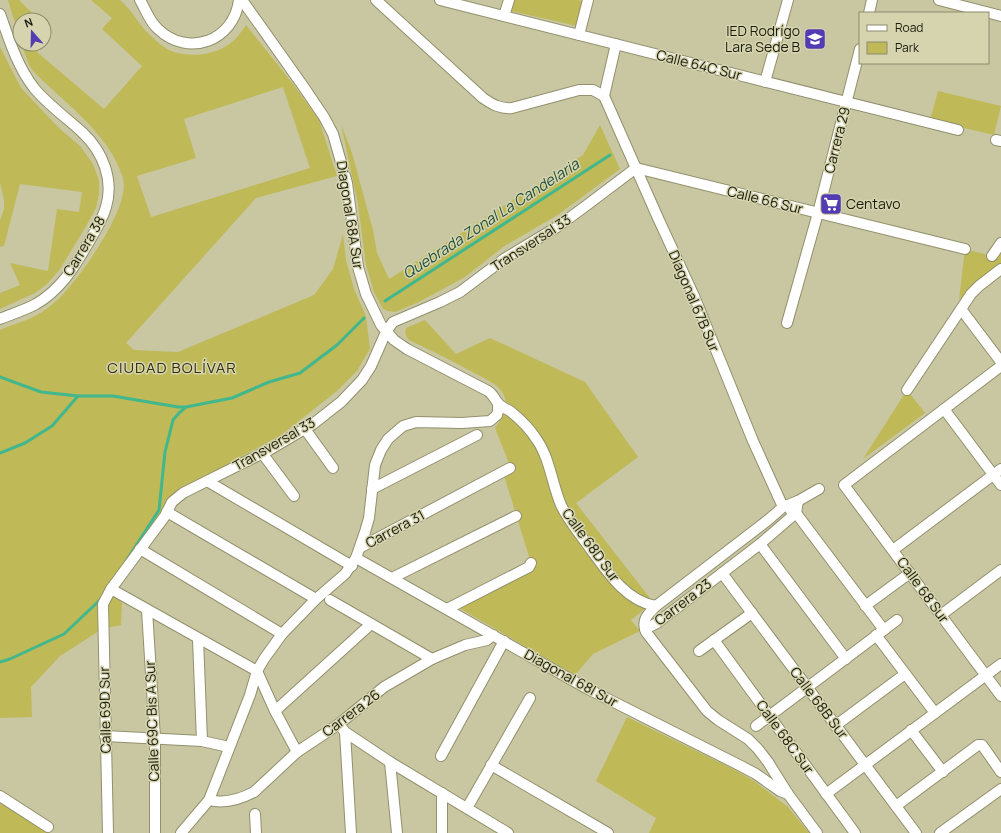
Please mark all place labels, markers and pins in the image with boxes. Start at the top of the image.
place label: IED Rodrígo Lara Sede B [725,21,800,56]
school or university icon: IED Rodrígo Lara Sede B [802,26,828,52]
supermarket icon: Centavo [818,191,844,217]
place label: Centavo [846,194,901,213]

